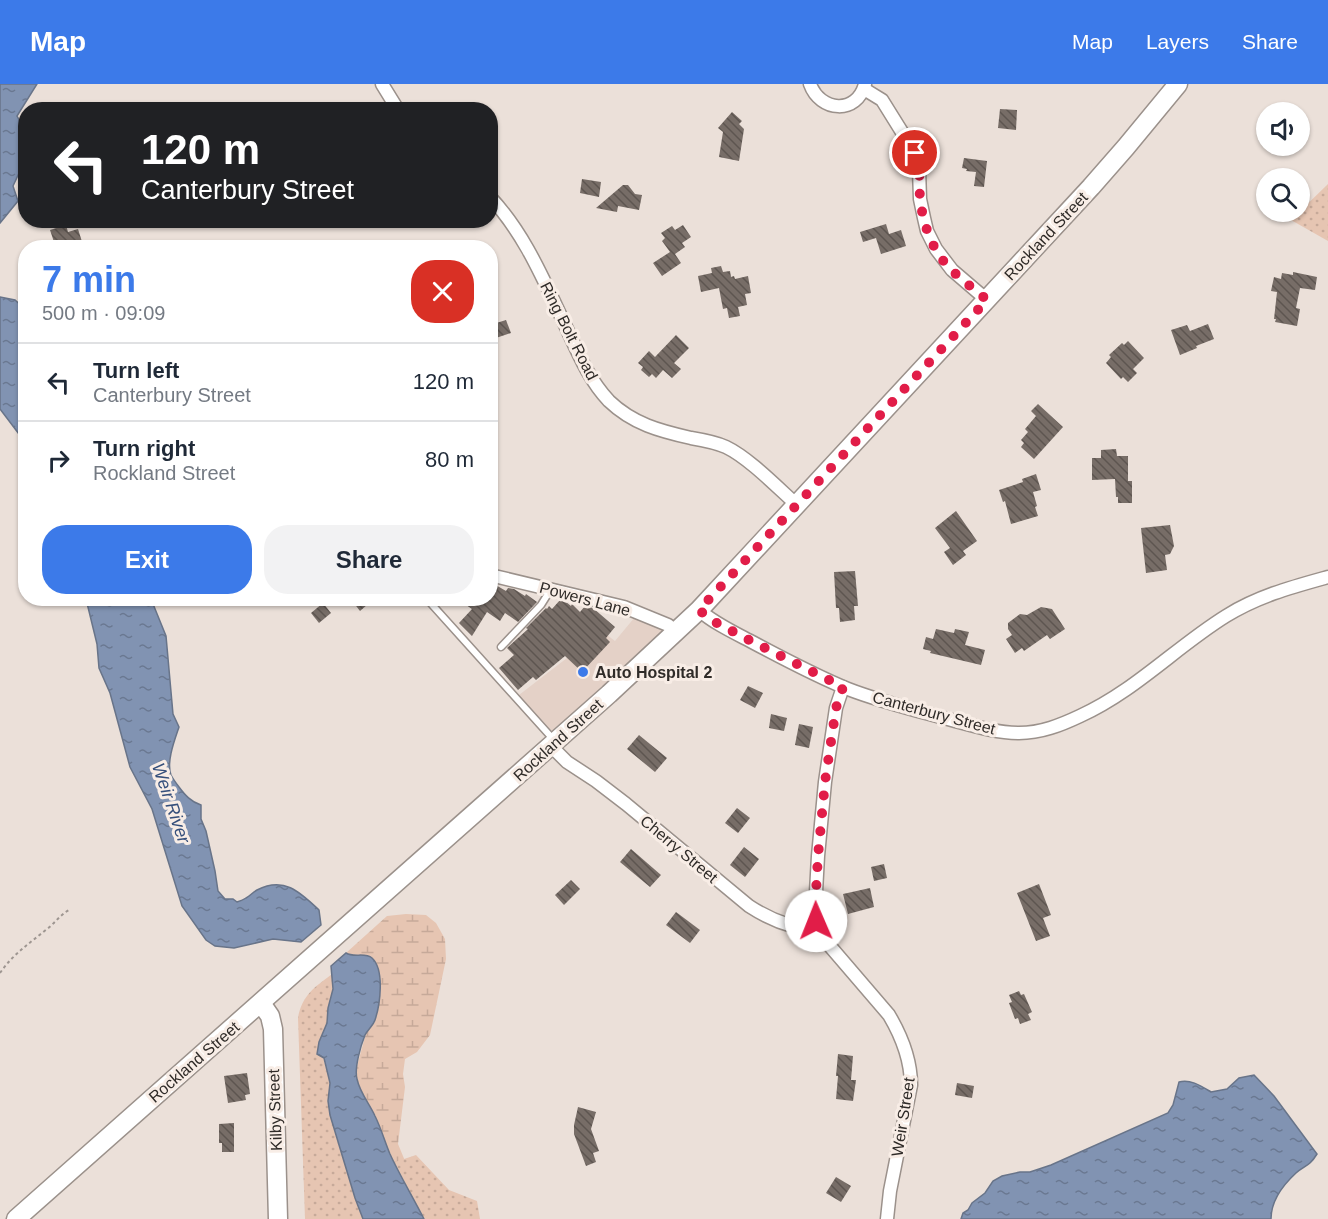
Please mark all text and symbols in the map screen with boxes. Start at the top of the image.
text: Map [30,26,86,57]
text: Map [1072,30,1113,53]
text: Layers [1146,30,1209,53]
text: Share [1242,30,1298,53]
map controls [1256,102,1310,222]
button: sound [1256,102,1310,156]
icon: left [42,126,120,204]
text: 120 m [141,126,260,173]
pin [889,127,940,178]
icon: arrive [898,136,931,169]
button: search [1256,168,1310,222]
text: Canterbury Street [141,175,354,205]
street label: Rockland Street [1001,188,1091,283]
text: 7 min [42,259,136,300]
button: close [411,260,474,323]
street label: Ring Bolt Road [537,279,601,383]
text: 500 m · 09:09 [42,302,165,324]
text: Turn left [93,358,179,383]
icon: left [42,366,75,399]
text: 120 m [413,369,474,394]
text: Canterbury Street [93,384,251,406]
text: Turn right [93,436,195,461]
icon: right [42,444,75,477]
text: 80 m [425,447,474,472]
text: Rockland Street [93,462,235,484]
button: Exit [42,525,252,594]
button: Share [264,525,474,594]
street label: Powers Lane [538,579,632,619]
place label: Auto Hospital 2 [595,664,712,681]
marker: Auto Hospital 2 [576,665,590,679]
street label: Canterbury Street [871,688,998,738]
street label: Rockland Street [510,695,606,784]
water label: Weir River [148,760,194,847]
street label: Cherry Street [637,812,721,886]
position arrow [784,889,848,953]
street label: Rockland Street [145,1018,243,1106]
street label: Kilby Street [265,1068,285,1151]
street label: Weir Street [888,1076,918,1158]

